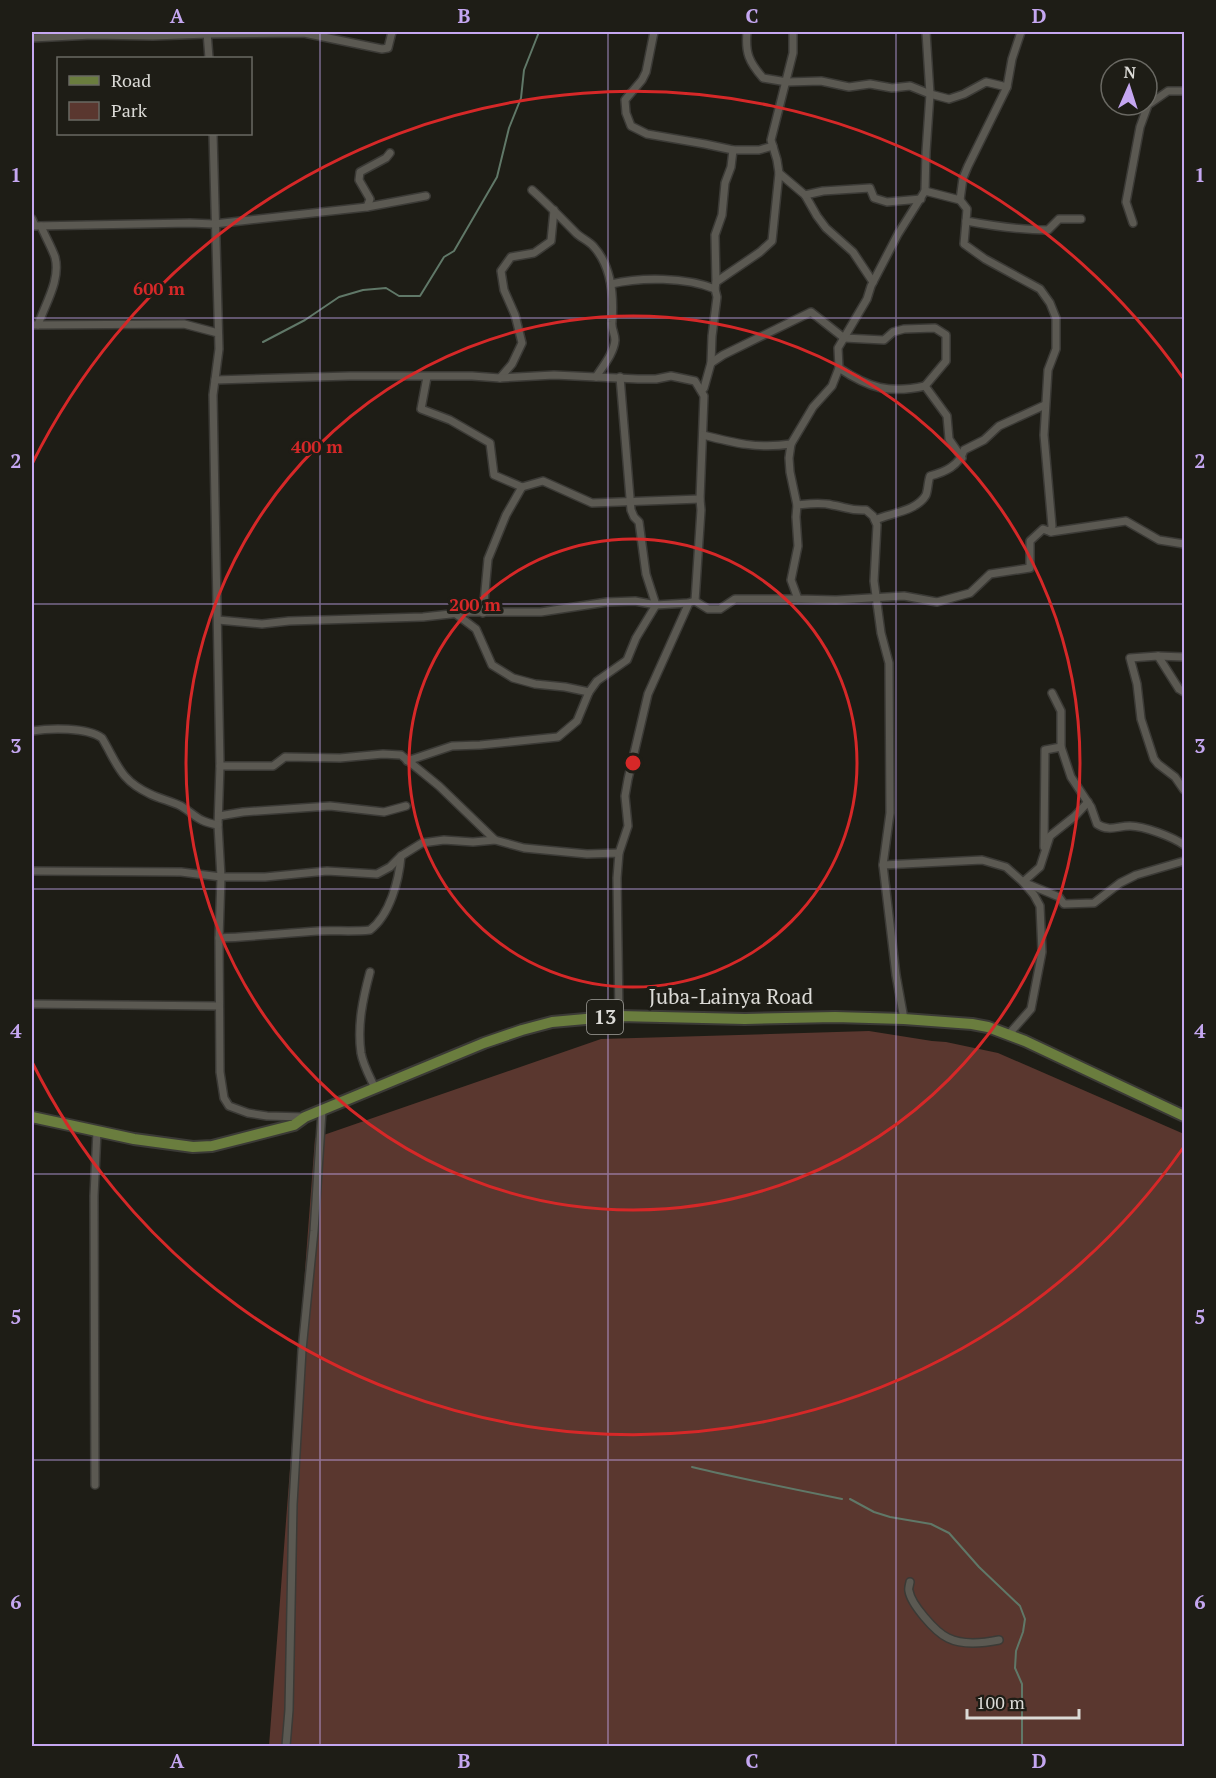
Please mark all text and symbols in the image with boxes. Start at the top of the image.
text: A [170,2,185,29]
text: B [458,2,471,29]
text: C [745,2,759,29]
text: D [1032,2,1046,29]
legend [57,57,252,135]
north arrow [1099,57,1159,117]
text: N [1123,61,1136,83]
text: Road [111,68,151,92]
text: Park [111,98,148,122]
text: 1 [10,161,22,188]
text: 1 [1194,161,1206,188]
text: 600 m [133,276,185,300]
text: 400 m [291,434,343,458]
text: 2 [10,447,22,474]
text: 2 [1194,447,1206,474]
text: 200 m [449,592,501,616]
text: 3 [10,732,22,759]
text: 3 [1194,732,1206,759]
centre of rings [623,753,643,773]
street label: Juba-Lainya Road [649,982,813,1010]
road number: 13 [587,1000,623,1034]
text: 4 [10,1017,22,1044]
text: 4 [1194,1017,1206,1044]
text: 5 [10,1303,22,1330]
text: 5 [1194,1303,1206,1330]
text: 6 [10,1588,22,1615]
text: 6 [1194,1588,1206,1615]
scale bar [967,1682,1080,1720]
text: 100 m [976,1690,1025,1714]
text: A [170,1747,185,1774]
text: B [458,1747,471,1774]
text: C [745,1747,759,1774]
text: D [1032,1747,1046,1774]

